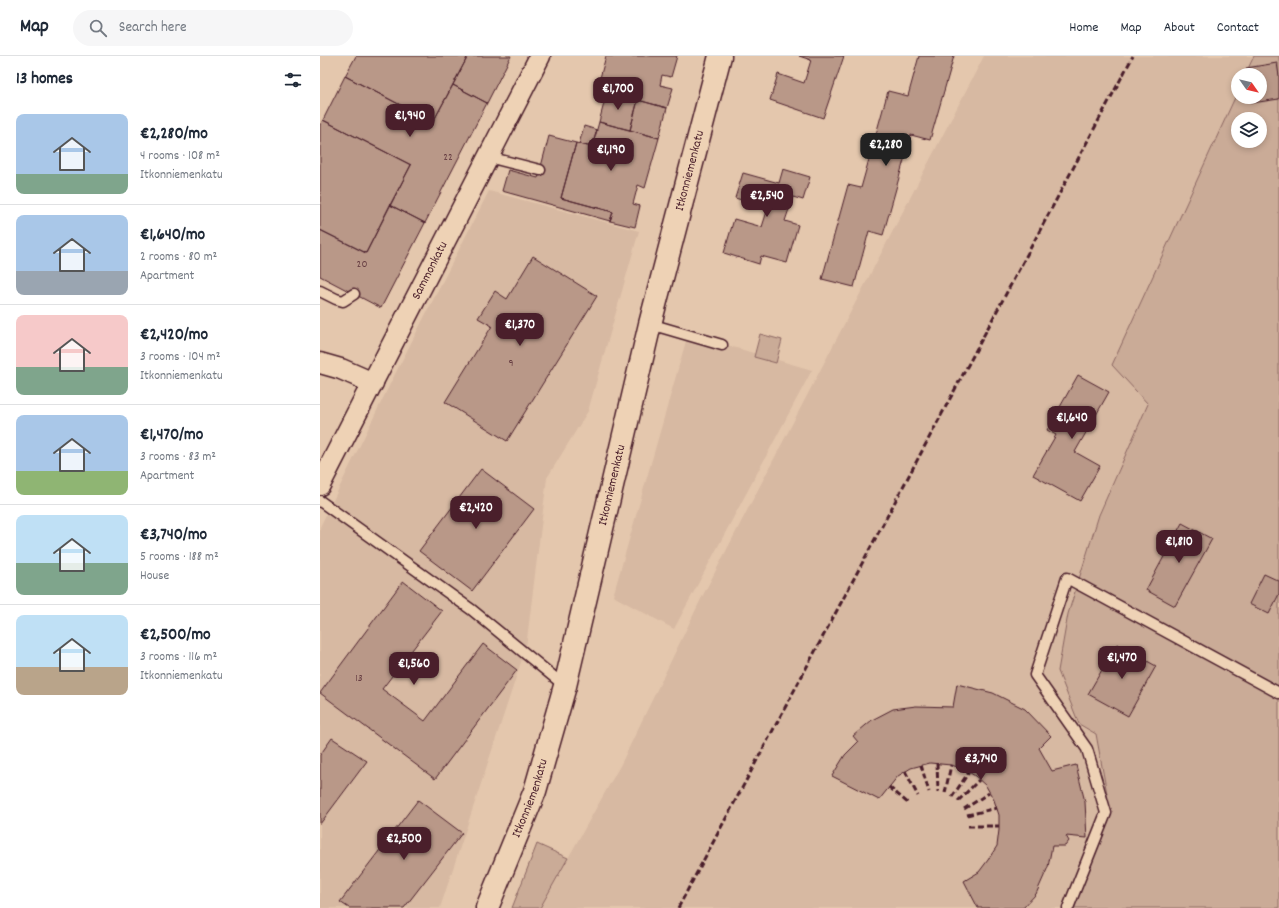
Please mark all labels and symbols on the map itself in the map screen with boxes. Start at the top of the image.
north arrow [1231,68,1267,104]
pin: €1,700 [585,77,651,111]
pin: €1,940 [377,104,443,138]
street label: Itkonniemenkatu [670,128,710,213]
pin: €2,280 [853,133,919,167]
pin: €1,190 [578,138,644,172]
house number: 22 [443,150,453,166]
pin: €2,540 [734,184,800,218]
street label: Sammonkatu [407,238,453,303]
house number: 20 [357,257,367,273]
pin: €1,370 [487,313,553,347]
house number: 9 [508,356,514,372]
pin: €1,640 [1039,406,1105,440]
street label: Itkonniemenkatu [593,443,631,528]
pin: €2,420 [443,496,509,530]
pin: €1,810 [1146,530,1212,564]
pin: €1,470 [1089,646,1155,680]
pin: €1,560 [381,652,447,686]
house number: 13 [355,671,363,687]
pin: €3,740 [948,747,1014,781]
street label: Itkonniemenkatu [507,757,553,841]
pin: €2,500 [371,827,437,861]

